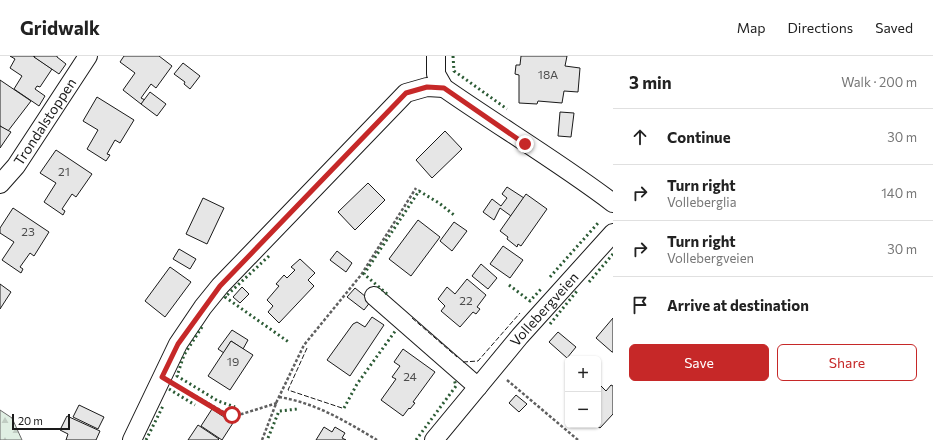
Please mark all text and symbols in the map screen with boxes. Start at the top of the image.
text: Gridwalk [20,16,100,39]
text: Map [737,19,766,36]
text: Directions [788,19,853,36]
text: Saved [875,19,913,36]
house number: 18A [538,67,558,81]
text: 3 min [629,72,672,93]
text: Walk · 200 m [841,74,917,90]
street label: Trondalstoppen [10,75,79,168]
icon: ahead [629,126,651,148]
text: Continue [667,128,731,146]
text: 30 m [887,129,917,145]
route end [516,135,534,153]
house number: 21 [58,164,70,178]
text: Turn right [667,176,736,194]
icon: right [629,182,651,204]
text: 140 m [881,185,917,201]
text: Volleberglia [667,194,736,210]
house number: 23 [21,224,35,238]
text: Turn right [667,232,736,250]
icon: right [629,238,651,260]
text: 30 m [887,241,917,257]
text: Vollebergveien [667,250,754,266]
street label: Vollebergveien [506,268,582,349]
house number: 22 [459,293,473,307]
icon: arrive [629,294,651,316]
text: Arrive at destination [667,296,809,314]
button: Save [629,344,769,381]
button: Share [777,344,917,381]
house number: 19 [227,354,239,368]
map controls [565,356,601,428]
button: + [565,356,601,392]
house number: 24 [403,369,417,383]
button: − [565,392,601,428]
route start [223,406,241,424]
scale bar [12,412,70,431]
text: 20 m [18,414,43,427]

